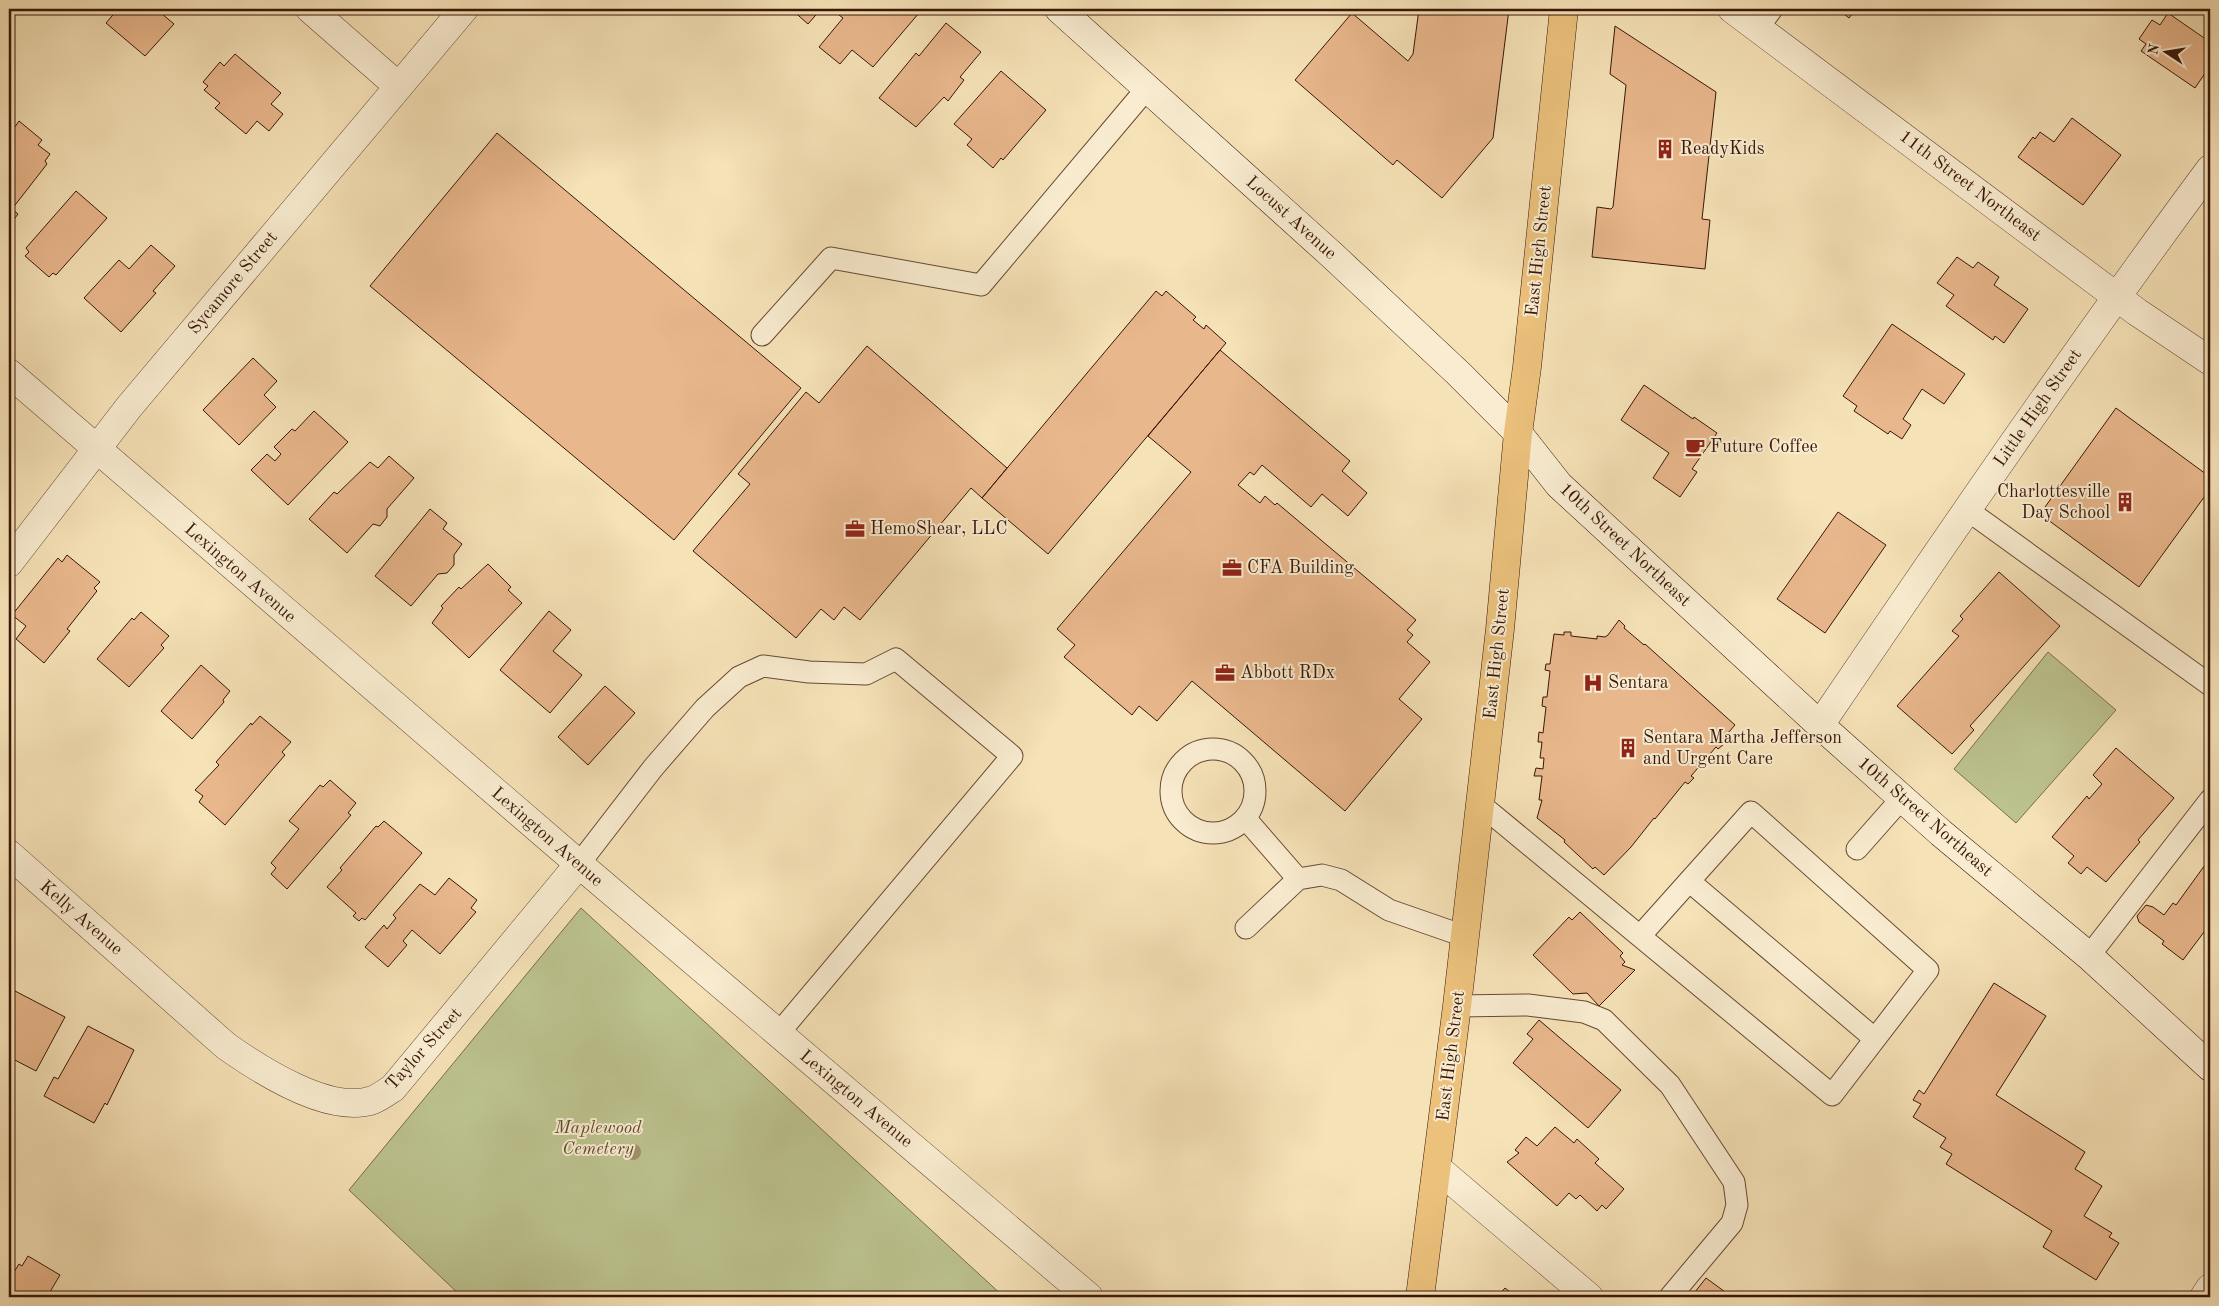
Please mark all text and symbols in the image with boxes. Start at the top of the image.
north arrow [2142,28,2192,78]
text: N [2146,43,2162,56]
street label: 11th Street Northeast [1896,127,2044,245]
building icon: ReadyKids [1654,138,1676,160]
place label: ReadyKids [1680,140,1765,158]
street label: Locust Avenue [1242,173,1340,263]
street label: East High Street [1523,185,1555,317]
street label: Sycamore Street [185,228,281,338]
street label: Little High Street [1991,346,2085,470]
cafe icon: Future Coffee [1684,436,1706,458]
place label: Future Coffee [1710,438,1818,456]
street label: 10th Street Northeast [1556,480,1694,610]
place label: Charlottesville Day School [1997,483,2110,522]
building icon: Charlottesville Day School [2114,491,2136,513]
office icon: HemoShear, LLC [844,518,866,540]
street label: Lexington Avenue [181,520,299,626]
place label: HemoShear, LLC [870,520,1007,538]
office icon: CFA Building [1221,557,1243,579]
place label: CFA Building [1247,559,1354,577]
street label: East High Street [1481,588,1513,720]
office icon: Abbott RDx [1214,662,1236,684]
place label: Abbott RDx [1240,664,1335,682]
hospital icon: Sentara [1582,672,1604,694]
place label: Sentara [1608,674,1669,692]
place label: Sentara Martha Jefferson and Urgent Care [1643,729,1842,768]
building icon: Sentara Martha Jefferson and Urgent Care [1617,737,1639,759]
street label: 10th Street Northeast [1854,754,1996,880]
street label: Lexington Avenue [488,784,606,890]
street label: Kelly Avenue [36,877,126,959]
street label: East High Street [1434,990,1468,1122]
street label: Taylor Street [383,1004,465,1094]
street label: Lexington Avenue [796,1047,916,1151]
park label: Maplewood Cemetery [553,1119,642,1158]

